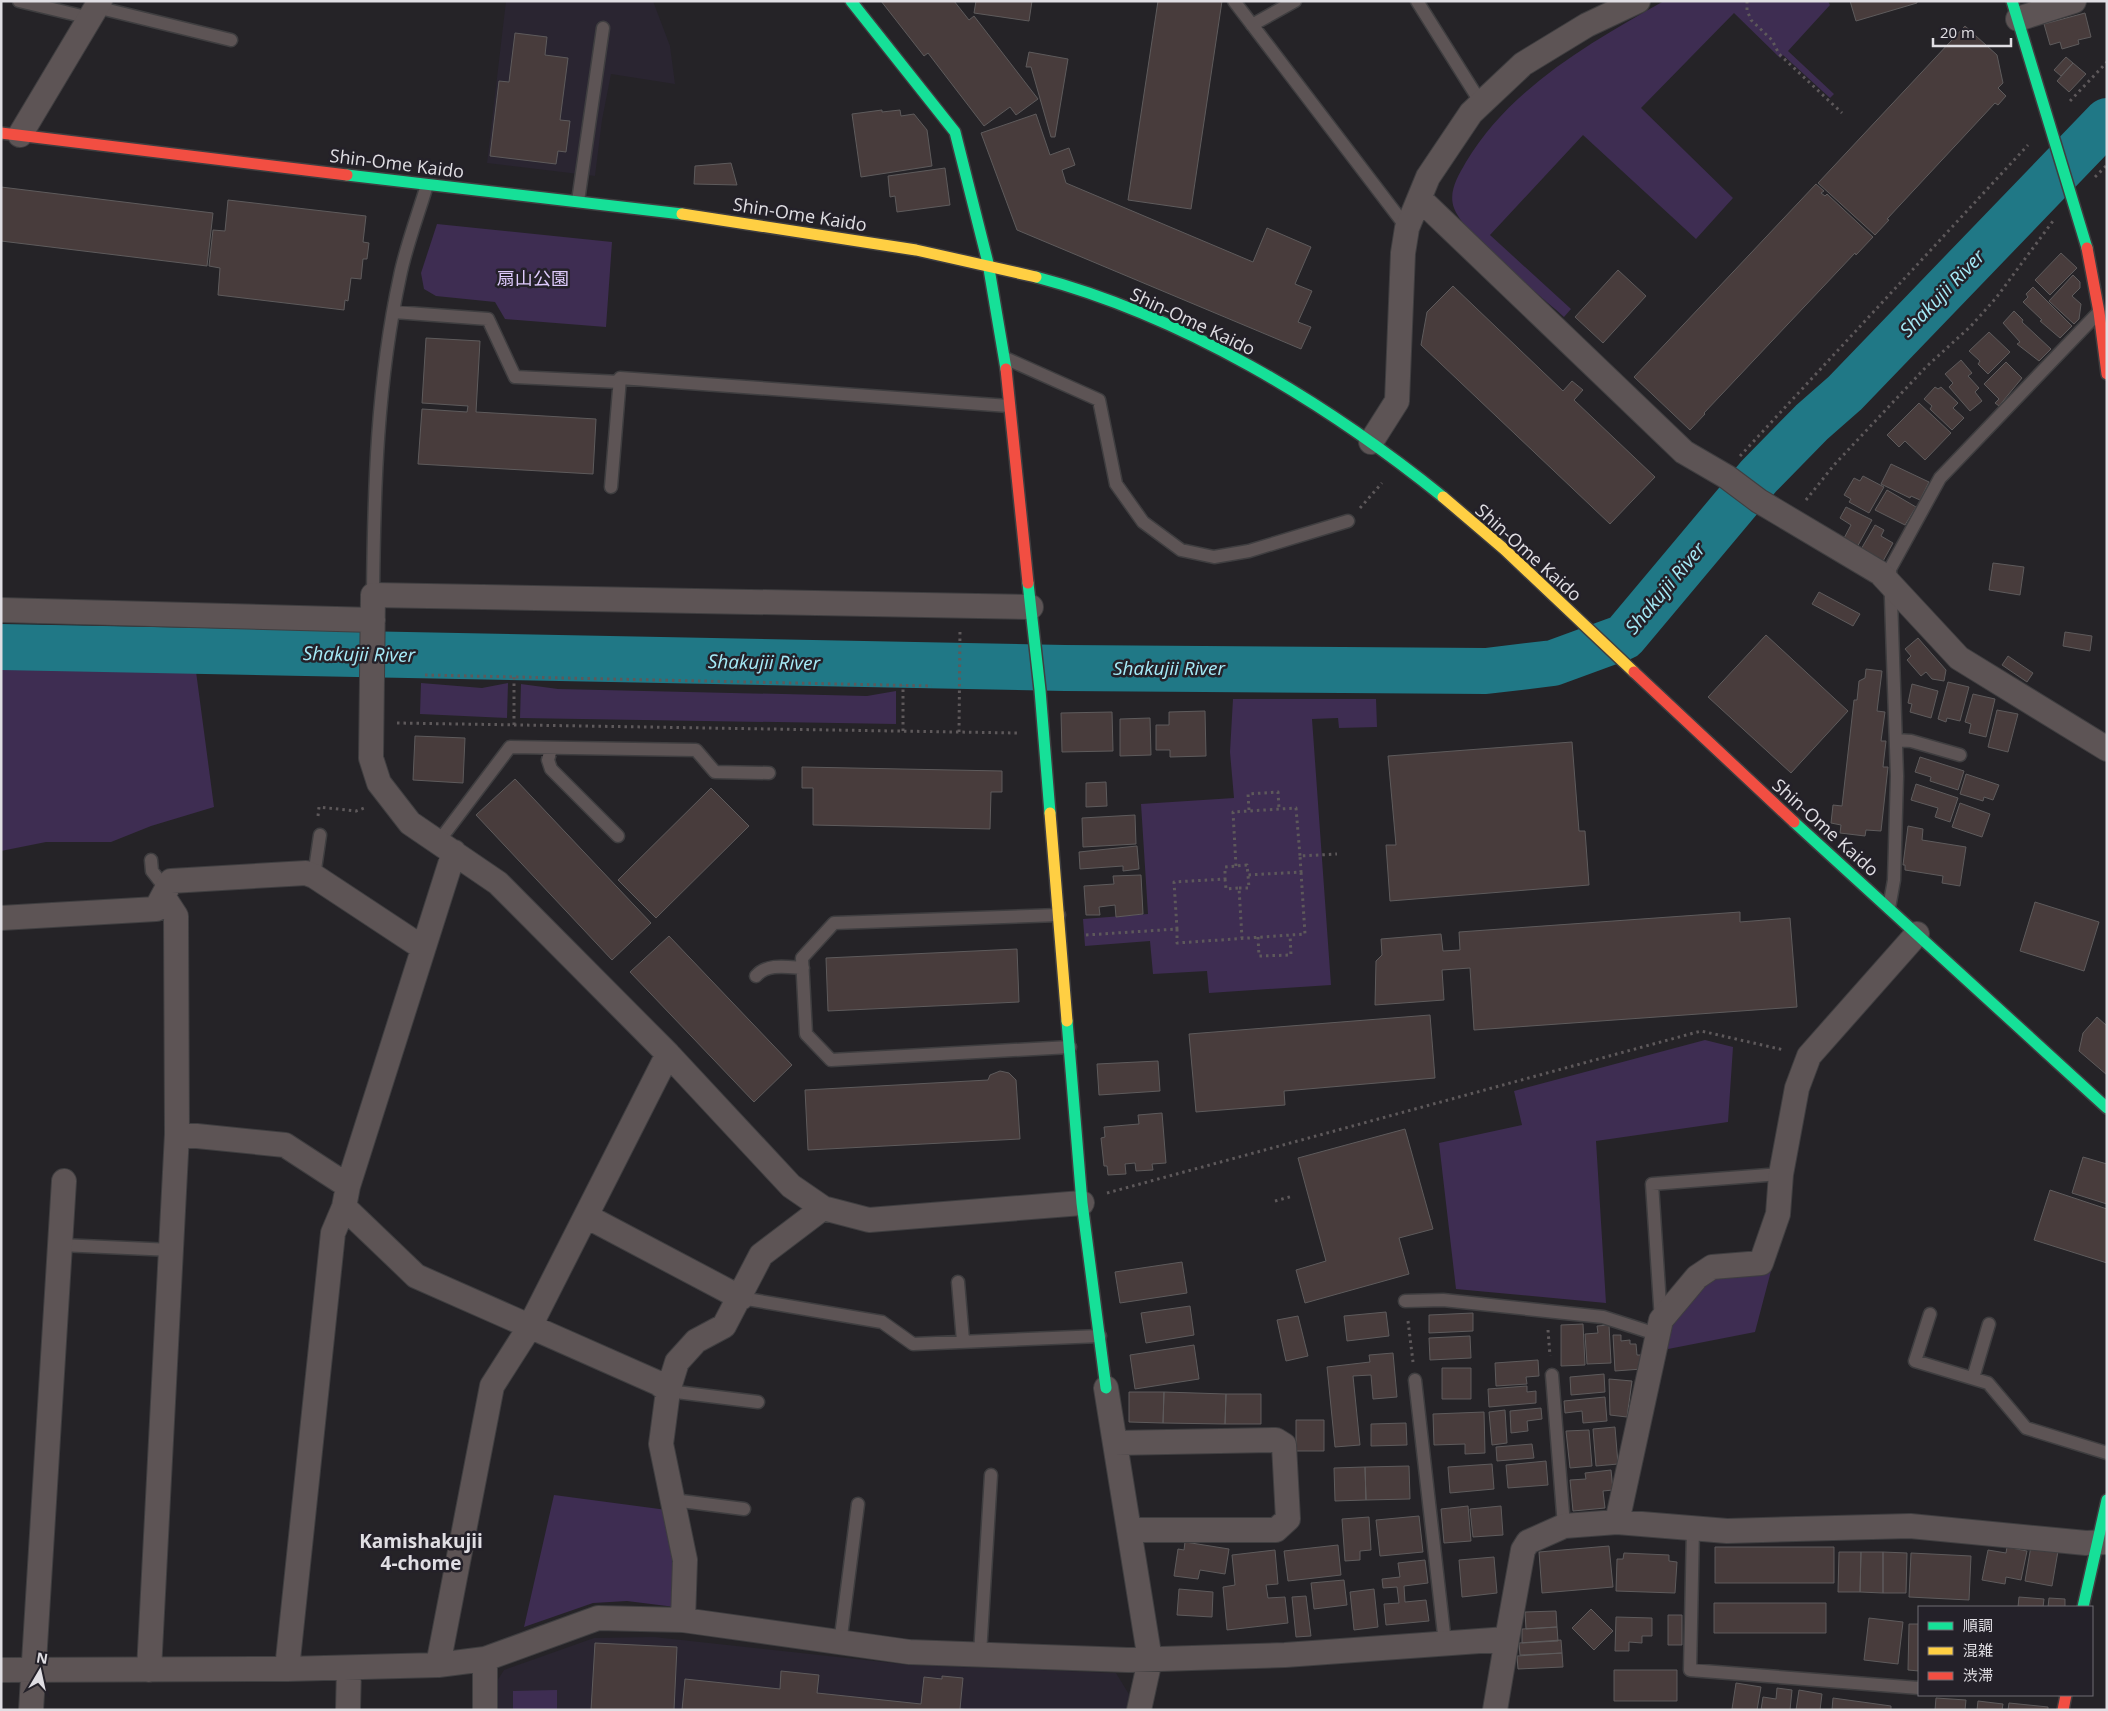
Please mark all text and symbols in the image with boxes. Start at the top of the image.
scale bar [1933,15,2010,47]
text: 20 m [1940,22,1975,42]
street label: Shin-Ome Kaido [328,143,466,183]
street label: Shin-Ome Kaido [731,192,869,236]
water label: Shakujii River [1894,243,1991,342]
park label: 扇山公園 [497,266,569,290]
street label: Shin-Ome Kaido [1127,282,1259,360]
street label: Shin-Ome Kaido [1471,498,1587,606]
water label: Shakujii River [1619,536,1712,639]
water label: Shakujii River [303,640,417,668]
water label: Shakujii River [708,648,822,676]
water label: Shakujii River [1113,655,1227,681]
street label: Shin-Ome Kaido [1768,773,1884,881]
district label: Kamishakujii 4-chome [359,1528,483,1576]
legend [1918,1606,2093,1696]
text: 順調 [1963,1615,1993,1635]
text: 混雑 [1963,1640,1993,1660]
north arrow [15,1646,65,1696]
text: N [35,1647,49,1668]
text: 渋滞 [1963,1665,1993,1685]

